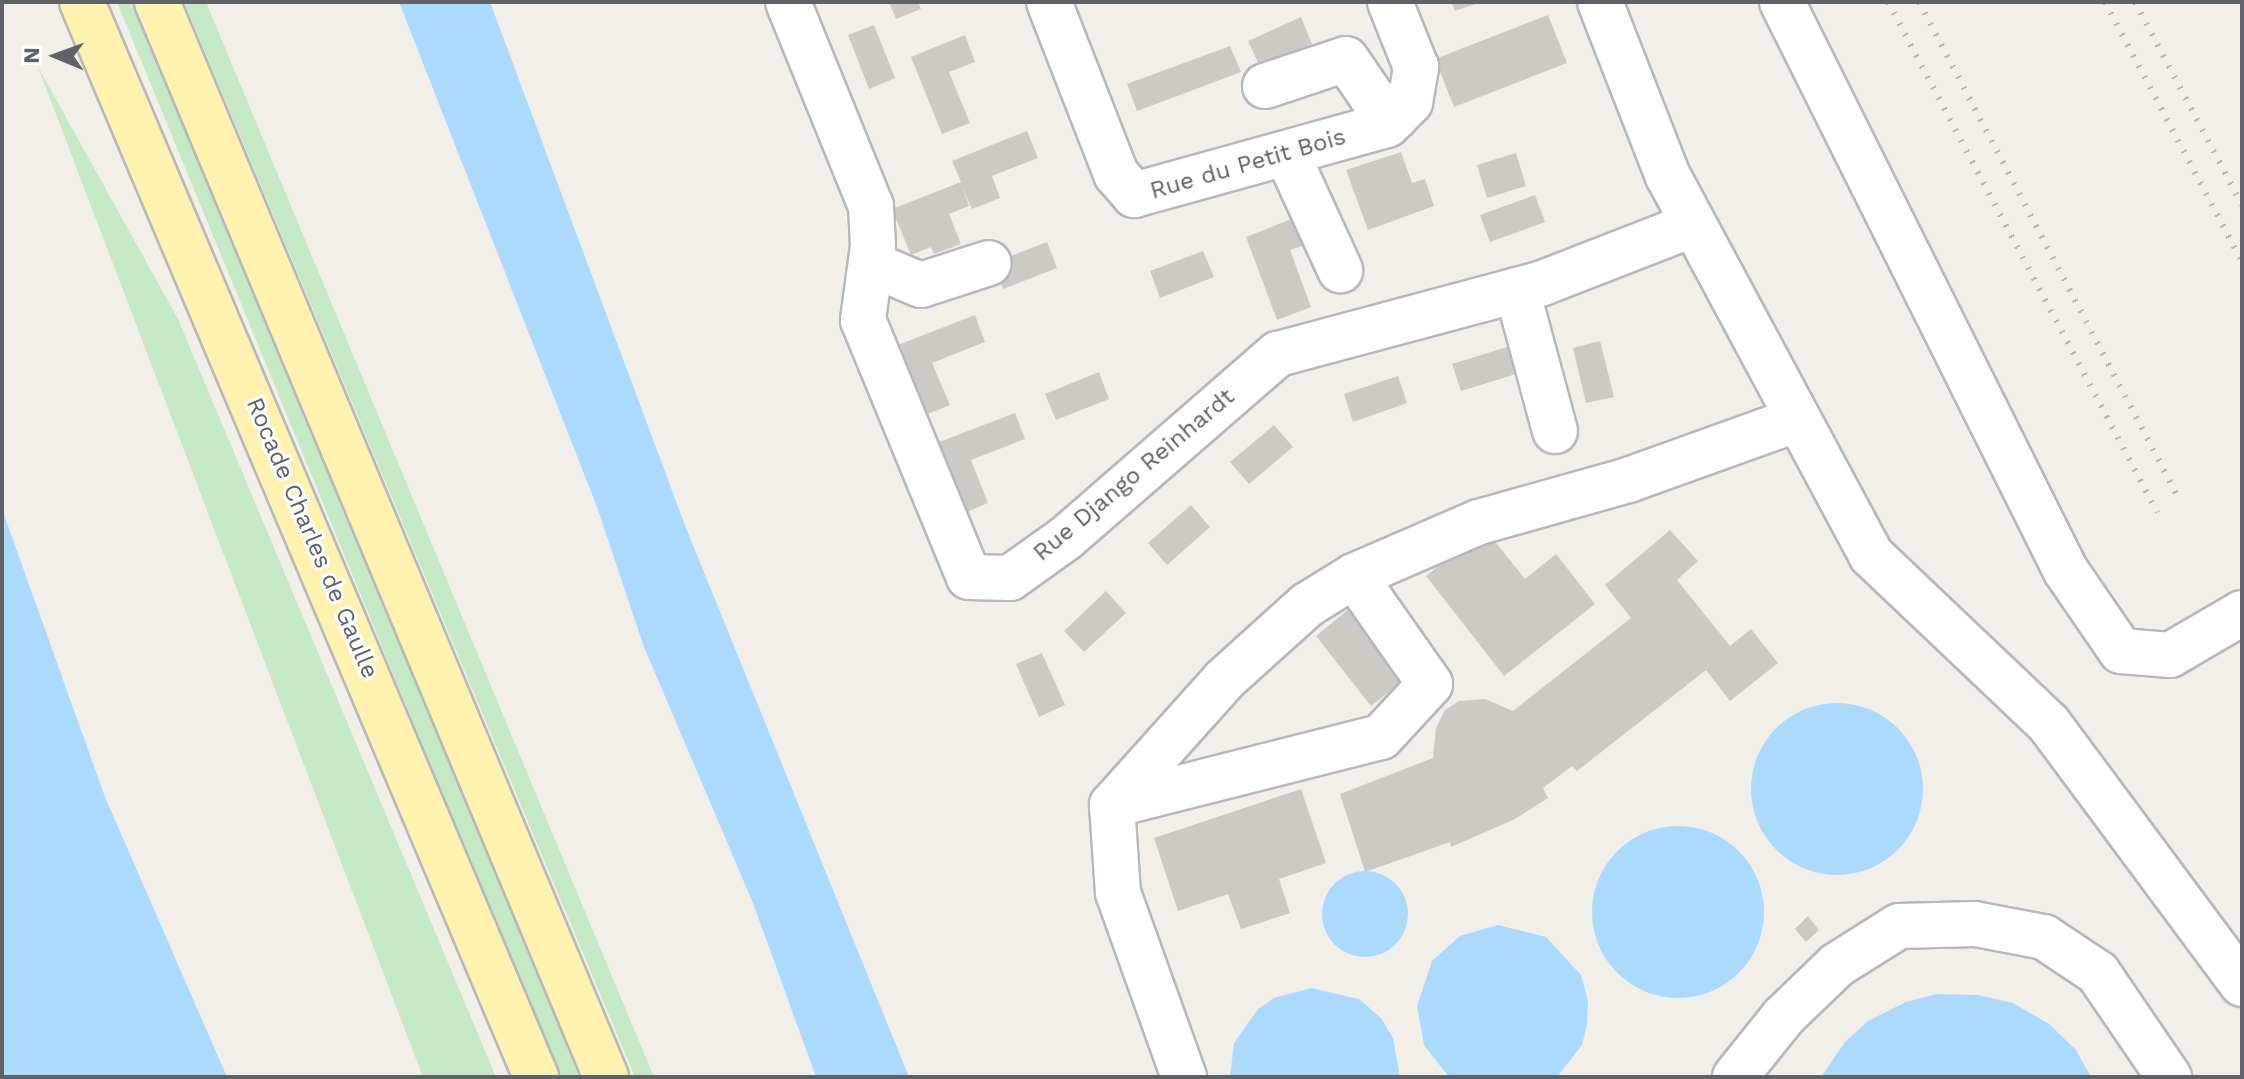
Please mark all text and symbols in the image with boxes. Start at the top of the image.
north arrow [16,16,96,96]
text: N [19,47,44,64]
street label: Rue du Petit Bois [1147,122,1349,206]
street label: Rue Django Reinhardt [1028,382,1240,568]
street label: Rocade Charles de Gaulle [240,393,384,683]

